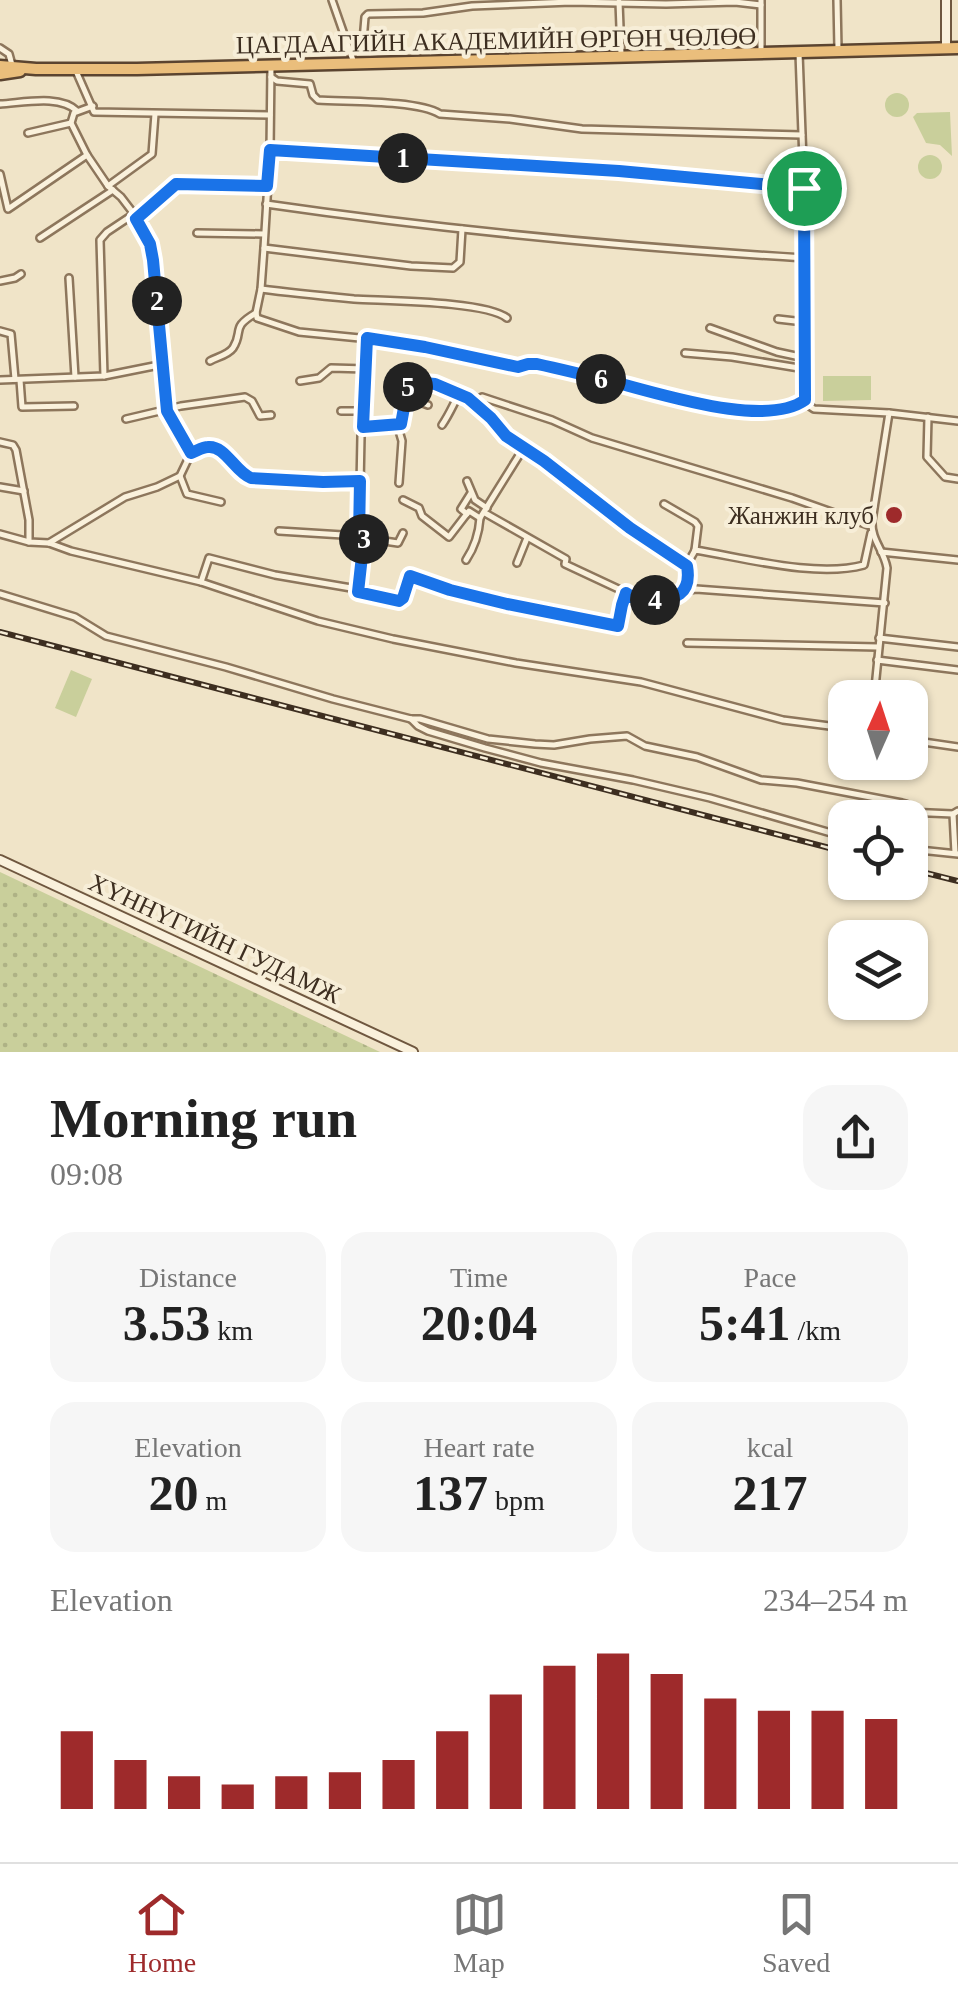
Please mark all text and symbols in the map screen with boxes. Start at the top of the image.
street label: ЦАГДААГИЙН АКАДЕМИЙН ӨРГӨН ЧӨЛӨӨ [236,22,756,59]
pin: 1 [378,133,428,183]
text: 1 [396,142,410,173]
pin [762,146,847,231]
icon: arrive [777,161,832,216]
pin: 2 [132,276,182,326]
text: 2 [150,285,164,316]
pin: 6 [576,354,626,404]
pin: 5 [383,362,433,412]
text: 6 [594,363,608,394]
text: 5 [401,371,415,402]
place label: Жанжин клуб [728,502,874,529]
marker: Жанжин клуб [883,504,905,526]
pin: 3 [339,514,389,564]
text: 3 [357,523,371,554]
pin: 4 [630,575,680,625]
text: 4 [648,584,662,615]
north arrow [828,680,928,780]
map controls [828,680,928,1020]
button: locate [828,800,928,900]
street label: ХҮННҮГИЙН ГУДАМЖ [85,868,345,1009]
button: layers [828,920,928,1020]
button: share [803,1085,908,1190]
text: Morning run [50,1088,357,1149]
text: 09:08 [50,1156,123,1192]
text: Distance [139,1262,237,1293]
text: Time [450,1262,508,1293]
text: Pace [744,1262,796,1293]
text: 3.53 [123,1295,210,1351]
text: 20:04 [421,1295,537,1351]
text: 5:41 [699,1295,791,1351]
text: km [210,1315,253,1346]
text: /km [791,1315,841,1346]
text: Elevation [134,1432,242,1463]
text: Heart rate [423,1432,535,1463]
text: kcal [747,1432,793,1463]
text: 20 [149,1465,199,1521]
text: 137 [413,1465,488,1521]
text: 217 [733,1465,808,1521]
text: m [199,1485,227,1516]
text: bpm [488,1485,545,1516]
text: Elevation [50,1582,173,1618]
text: 234–254 m [763,1582,908,1618]
tab: Home [128,1887,196,1979]
tab: Map [452,1887,507,1979]
tab: Saved [762,1887,830,1979]

